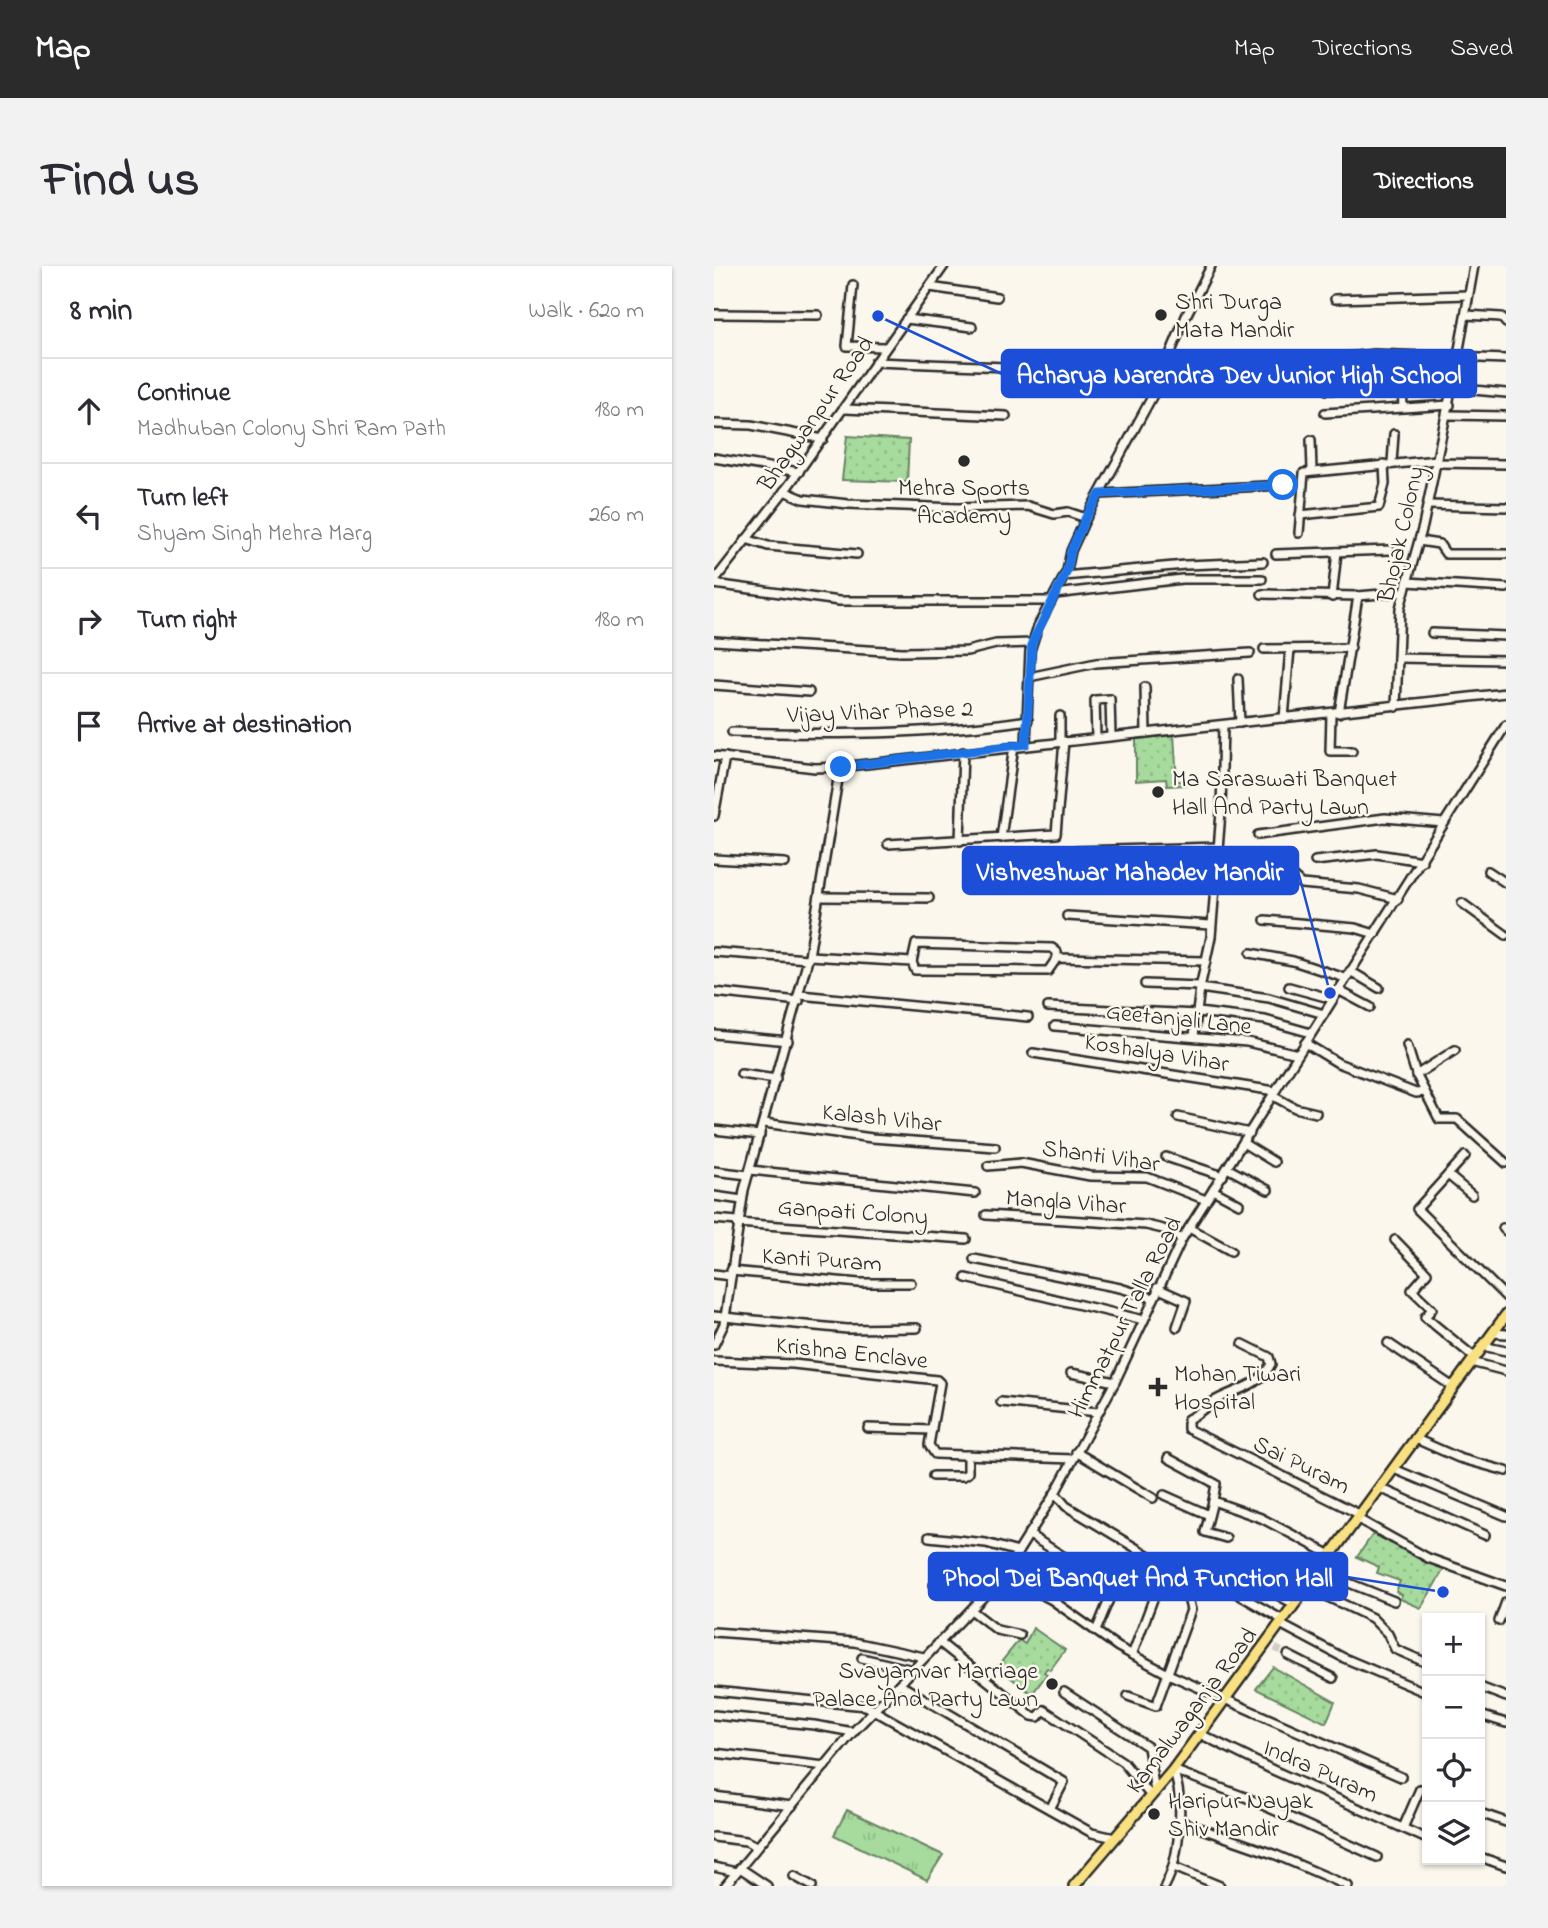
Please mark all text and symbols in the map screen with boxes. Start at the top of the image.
text: Map [35,25,91,73]
text: Map [1234,32,1275,67]
text: Directions [1313,32,1412,67]
text: Saved [1450,32,1513,67]
text: Find us [42,146,199,218]
button: Directions [1342,147,1506,218]
place label: Shri Durga Mata Mandir [1175,286,1295,349]
text: 8 min [70,290,132,334]
text: Walk · 620 m [528,295,644,328]
marker: Shri Durga Mata Mandir [1153,307,1169,323]
street label: Bhagwanpur Road [750,329,884,500]
callout: Acharya Narendra Dev Junior High School [1002,350,1476,397]
text: Acharya Narendra Dev Junior High School [1016,358,1462,397]
text: Continue [137,375,230,413]
icon: ahead [70,392,108,430]
text: 180 m [595,394,644,427]
text: Madhuban Colony Shri Ram Path [137,413,446,446]
marker: Mehra Sports Academy [956,453,972,469]
street label: Bhojak Colony [1370,463,1436,607]
route start [1267,469,1298,500]
place label: Mehra Sports Academy [898,472,1030,536]
text: Turn left [137,480,228,518]
icon: left [70,497,108,535]
text: 260 m [589,499,644,532]
text: Shyam Singh Mehra Marg [137,518,372,551]
icon: right [70,602,108,640]
text: Turn right [137,602,237,640]
text: 180 m [595,604,644,637]
street label: Vijay Vihar Phase 2 [785,693,974,735]
icon: arrive [70,707,108,745]
text: Arrive at destination [137,707,352,745]
route end [825,751,856,782]
place label: Ma Saraswati Banquet Hall And Party Lawn [1172,763,1397,827]
marker: Ma Saraswati Banquet Hall And Party Lawn [1150,784,1166,800]
callout: Vishveshwar Mahadev Mandir [963,847,1298,894]
text: Vishveshwar Mahadev Mandir [976,855,1284,893]
street label: Geetanjali Lane [1104,995,1253,1046]
street label: Koshalya Vihar [1082,1026,1232,1084]
street label: Kalash Vihar [820,1096,944,1143]
street label: Shanti Vihar [1039,1132,1162,1183]
street label: Mangla Vihar [1004,1182,1128,1225]
street label: Ganpati Colony [776,1191,929,1237]
street label: Himmatpur Talla Road [1060,1211,1193,1425]
street label: Kanti Puram [761,1240,883,1283]
street label: Krishna Enclave [774,1329,930,1380]
place label: Mohan Tiwari Hospital [1174,1358,1301,1421]
marker: Mohan Tiwari Hospital [1148,1377,1168,1397]
street label: Sai Puram [1247,1428,1355,1505]
callout: Phool Dei Banquet And Function Hall [929,1553,1347,1600]
text: Phool Dei Banquet And Function Hall [943,1561,1333,1599]
map controls [1422,1613,1485,1865]
button: + [1422,1613,1485,1676]
street label: Kamalwaganja Road [1119,1621,1268,1802]
place label: Svayamvar Marriage Palace And Party Lawn [812,1655,1038,1719]
marker: Svayamvar Marriage Palace And Party Lawn [1044,1676,1060,1692]
button: − [1422,1676,1485,1739]
street label: Indra Puram [1257,1731,1383,1813]
button: locate [1422,1739,1485,1802]
place label: Haripur Nayak Shiv Mandir [1168,1785,1313,1848]
button: layers [1422,1802,1485,1865]
marker: Haripur Nayak Shiv Mandir [1146,1806,1162,1822]

